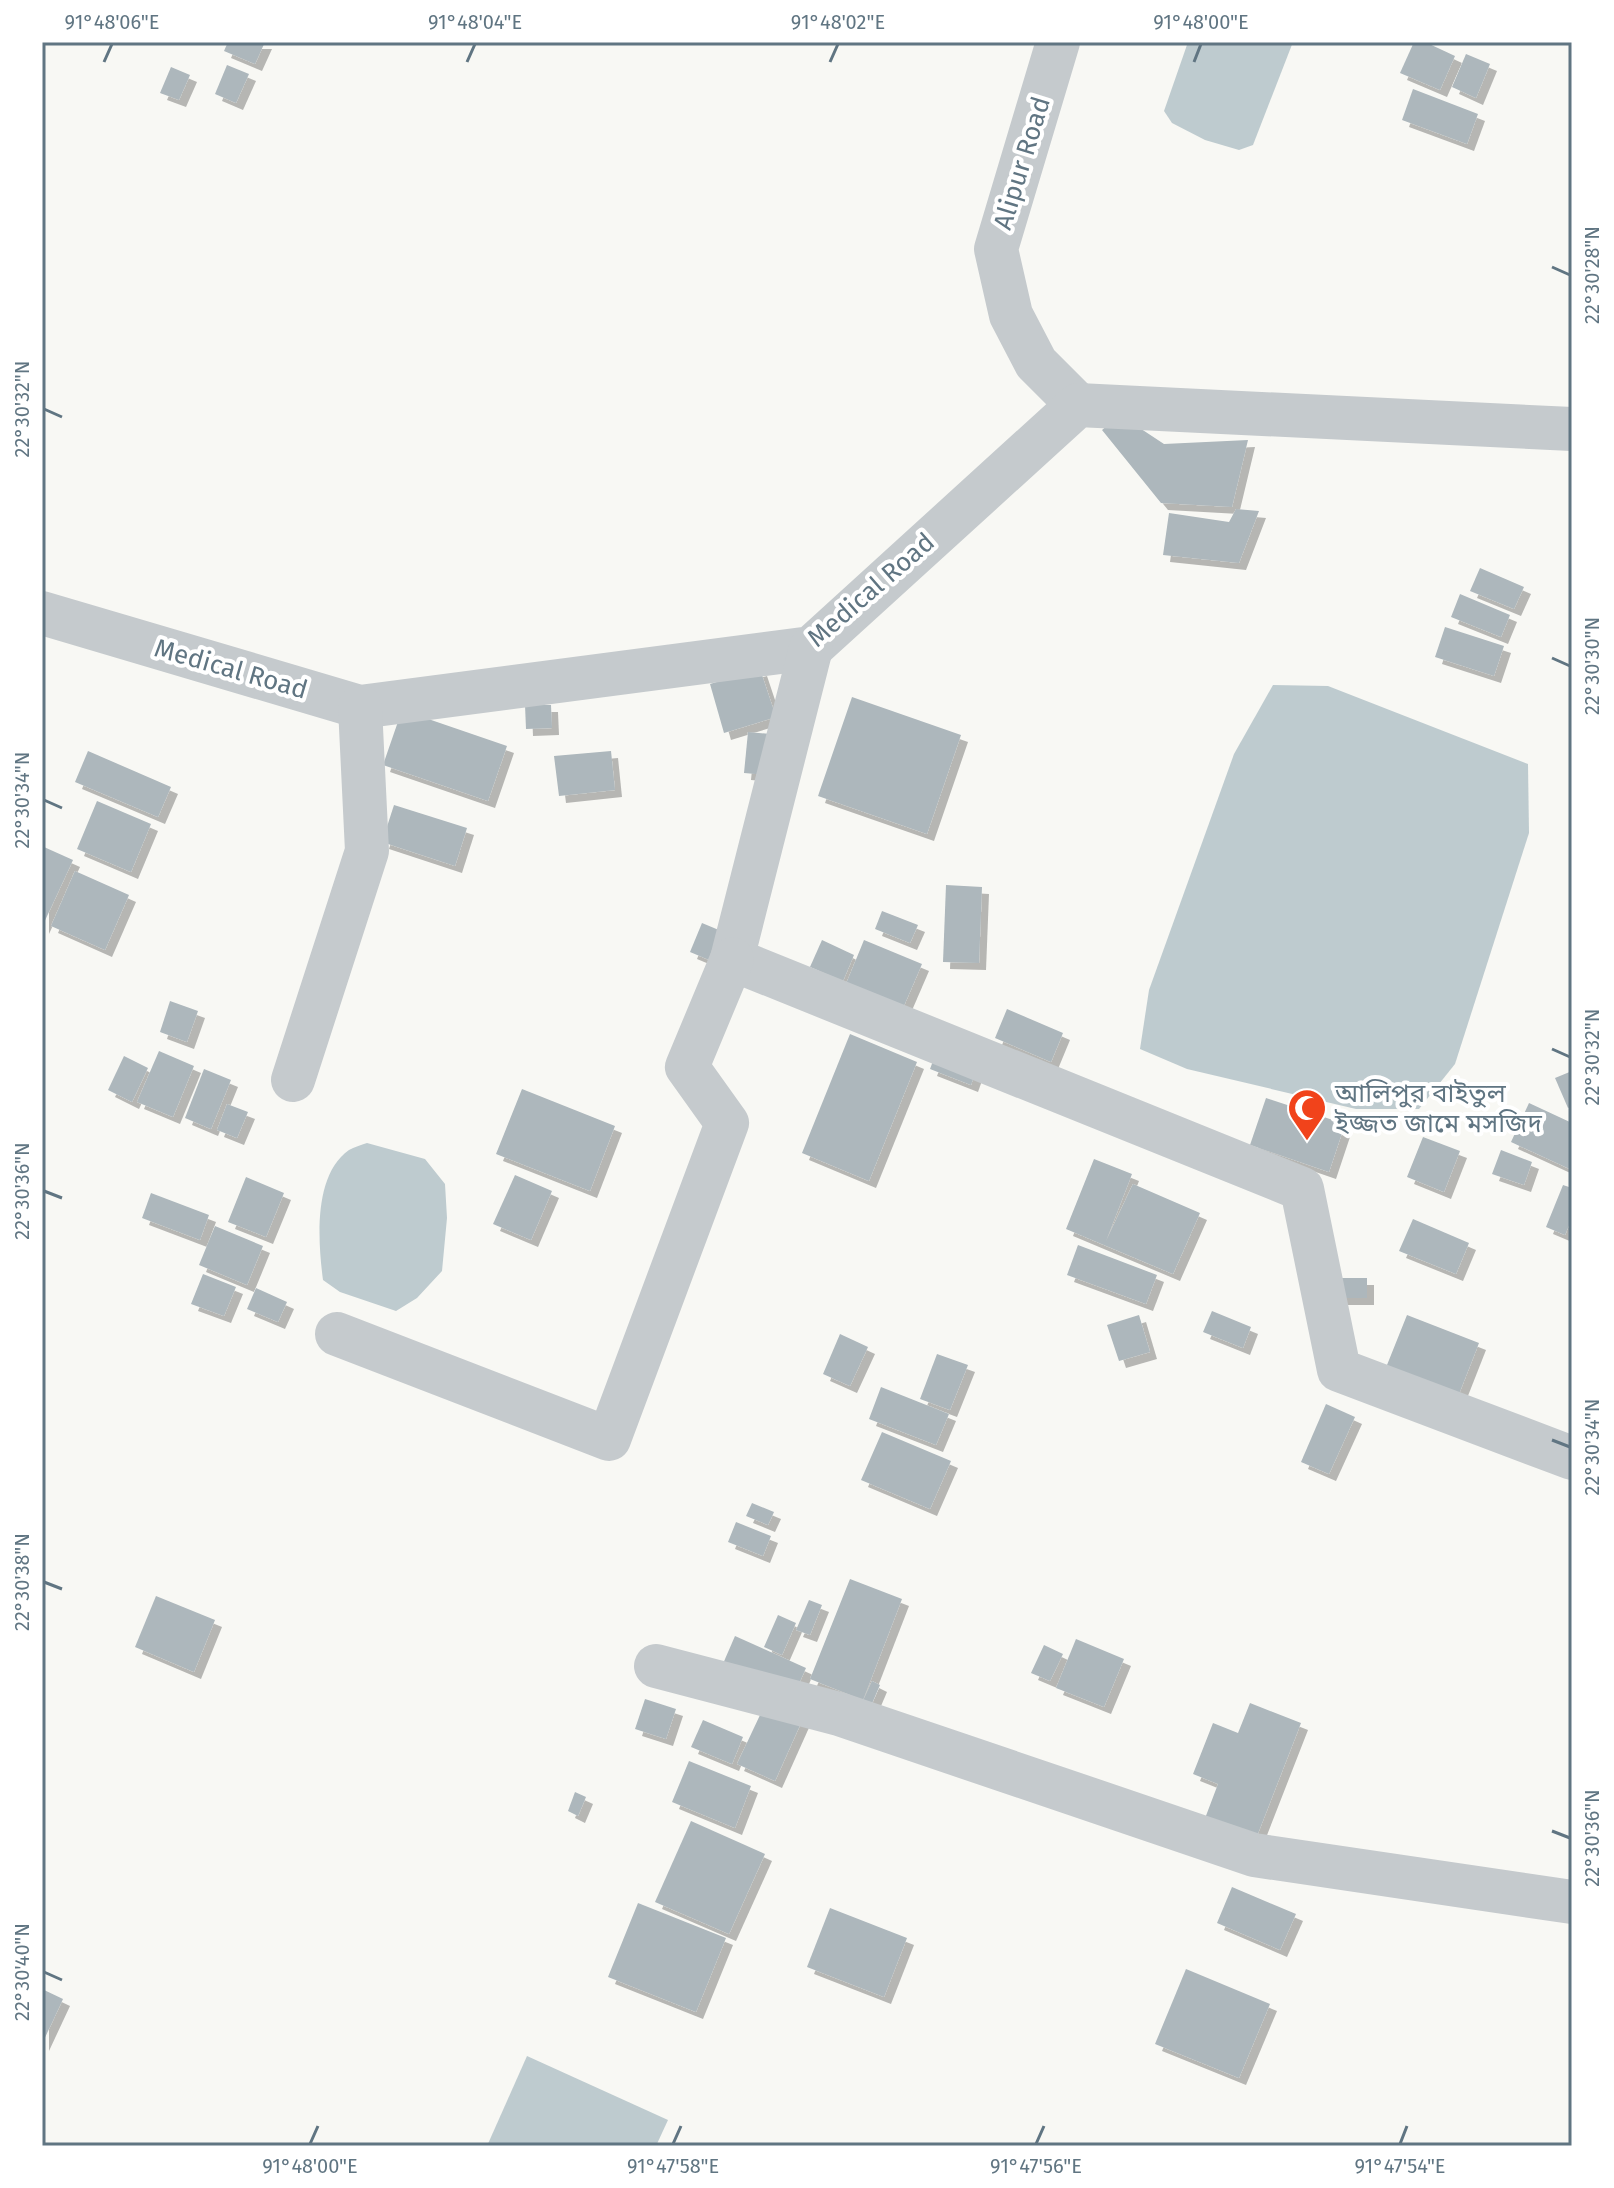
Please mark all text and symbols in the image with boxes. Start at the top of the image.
text: 91°48'06"E [65,10,159,34]
text: 91°48'04"E [428,10,522,34]
text: 91°48'02"E [791,10,885,34]
text: 91°48'00"E [1153,10,1249,34]
street label: Alipur Road [987,93,1057,233]
text: 22°30'28"N [1580,226,1604,324]
text: 22°30'32"N [10,361,34,457]
street label: Medical Road [801,527,941,653]
text: 22°30'30"N [1580,617,1604,715]
street label: Medical Road [151,632,311,706]
text: 22°30'34"N [10,752,34,848]
text: 22°30'32"N [1580,1009,1604,1105]
place label: আলিপুর বাইতুল ইজ্জত জামে মসজিদ [1334,1078,1543,1139]
mosque icon: আলিপুর বাইতুল ইজ্জত জামে মসজিদ [1286,1087,1328,1142]
text: 22°30'36"N [10,1142,34,1240]
text: 22°30'34"N [1580,1399,1604,1495]
text: 22°30'38"N [10,1533,34,1631]
text: 22°30'36"N [1580,1789,1604,1887]
text: 22°30'40"N [10,1923,34,2021]
text: 91°48'00"E [262,2154,358,2178]
text: 91°47'58"E [627,2154,719,2178]
text: 91°47'56"E [990,2154,1082,2178]
text: 91°47'54"E [1354,2154,1446,2178]

